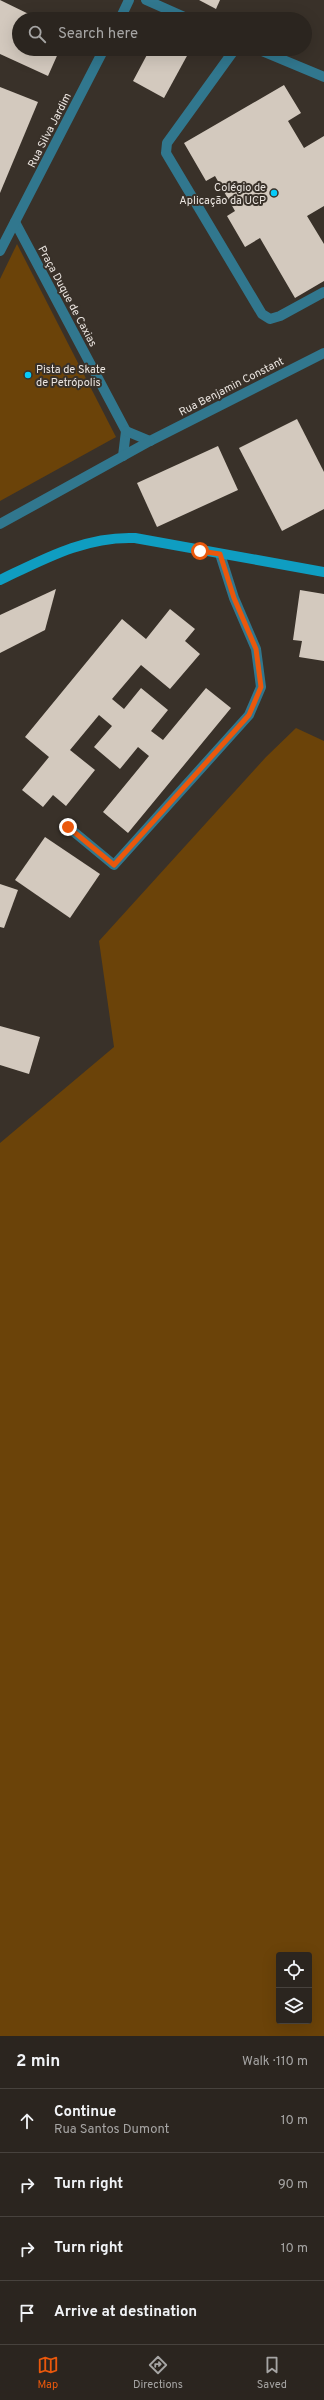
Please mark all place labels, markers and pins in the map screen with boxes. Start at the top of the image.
place label: Colégio de Aplicação da UCP [179,181,266,208]
marker: Colégio de Aplicação da UCP [269,188,279,198]
place label: Pista de Skate de Petrópolis [36,363,106,390]
marker: Pista de Skate de Petrópolis [23,370,33,380]

